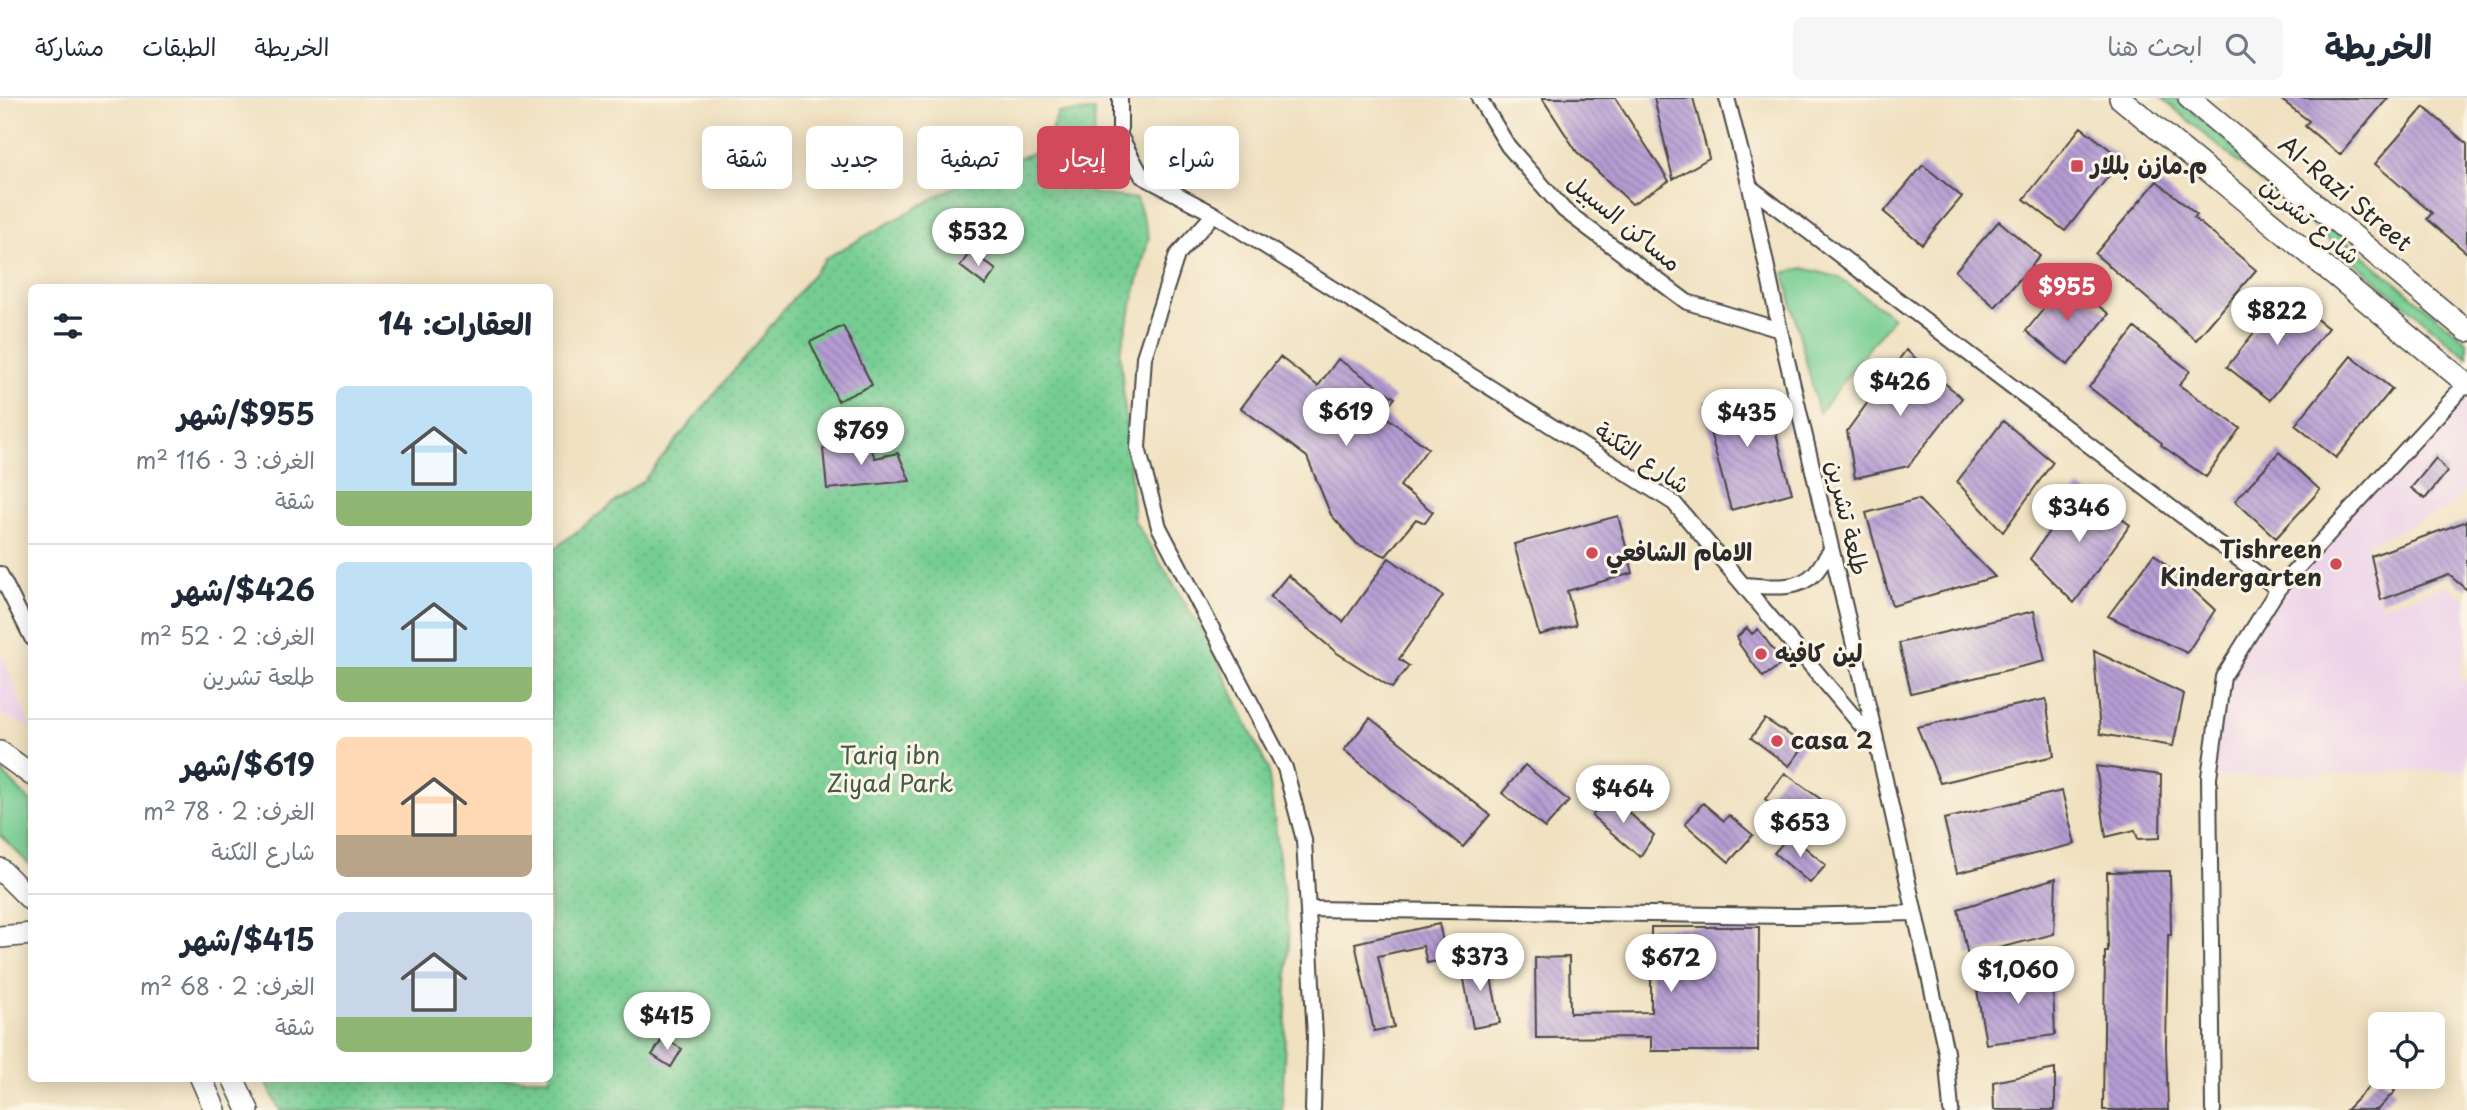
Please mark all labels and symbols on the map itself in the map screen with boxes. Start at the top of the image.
street label: Al-Razi Street [2272,126,2421,259]
place label: م.مازن بللار [2089,146,2208,184]
marker: م.مازن بللار [2069,158,2085,174]
street label: مساكن السبيل [1560,164,1690,279]
street label: شارع تشرين [2253,167,2369,273]
pin: $532 [937,208,1019,268]
pin: $955 [2026,264,2108,323]
pin: $822 [2236,288,2318,347]
pin: $426 [1859,358,1941,418]
pin: $619 [1305,388,1387,448]
pin: $435 [1706,390,1788,449]
pin: $769 [820,408,902,467]
street label: شارع الثكنة [1588,411,1698,502]
street label: طلعة تشرين [1818,456,1880,579]
pin: $346 [2038,484,2120,544]
place label: Tishreen Kindergarten [2160,530,2322,594]
place label: الامام الشافعي [1606,533,1752,574]
marker: الامام الشافعي [1584,545,1600,561]
marker: Tishreen Kindergarten [2328,556,2344,572]
place label: لين كافيه [1775,634,1863,670]
marker: لين كافيه [1753,646,1769,662]
place label: casa 2 [1791,721,1873,757]
marker: casa 2 [1769,733,1785,749]
park label: Tariq ibn Ziyad Park [827,736,953,800]
pin: $464 [1582,766,1664,825]
pin: $653 [1759,800,1841,859]
pin: $373 [1439,934,1521,993]
pin: $672 [1630,934,1712,994]
pin: $1,060 [1961,946,2075,1006]
pin: $415 [626,992,708,1052]

